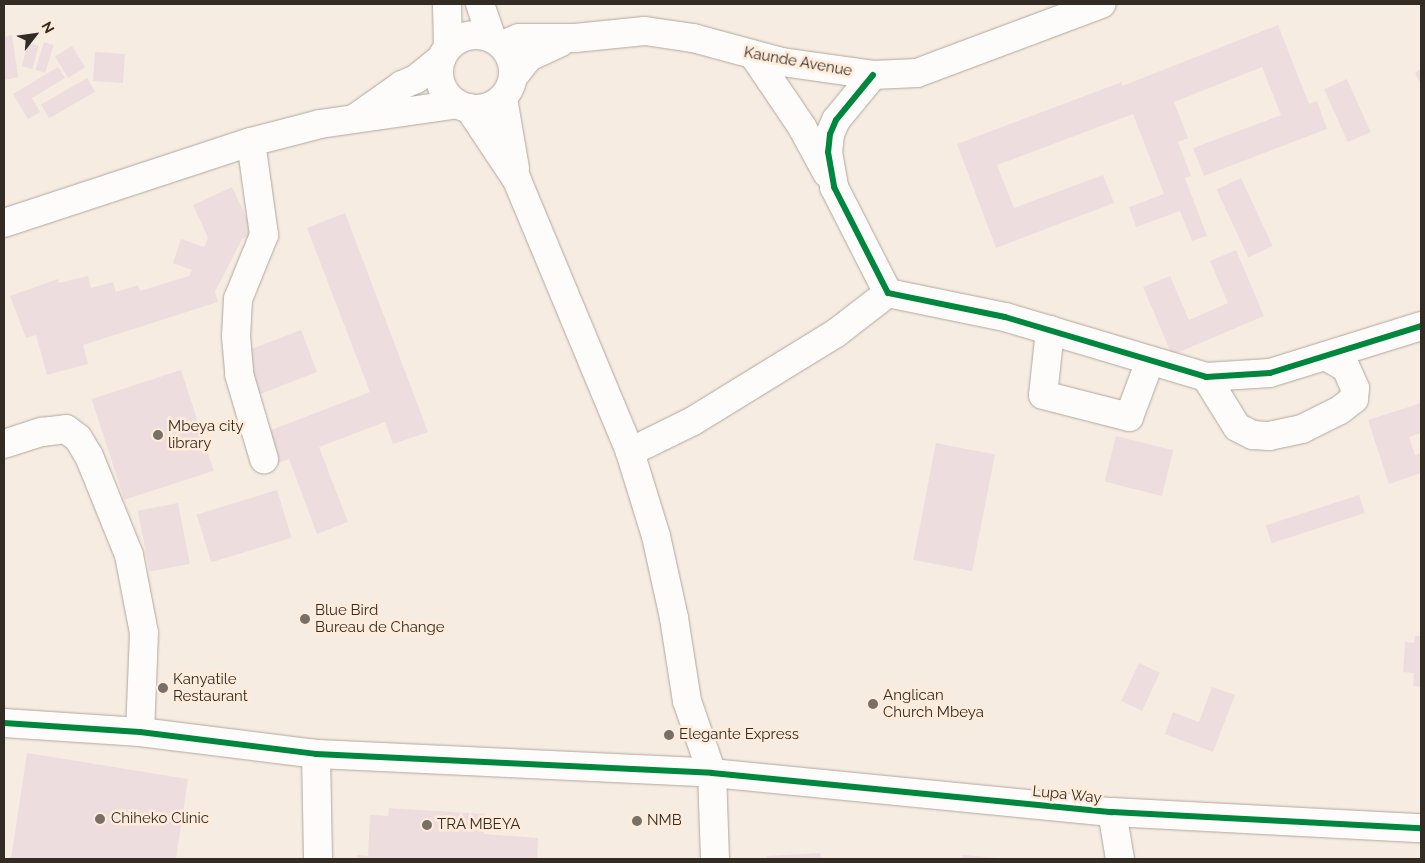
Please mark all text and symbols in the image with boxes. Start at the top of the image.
north arrow [10,10,60,60]
text: N [38,19,58,36]
street label: Kaunde Avenue [742,44,854,80]
place label: Mbeya city library [168,417,244,452]
marker: Mbeya city library [152,429,164,441]
place label: Blue Bird Bureau de Change [315,601,445,636]
marker: Blue Bird Bureau de Change [299,613,311,625]
place label: Kanyatile Restaurant [173,670,248,705]
marker: Kanyatile Restaurant [157,682,169,694]
place label: Anglican Church Mbeya [883,686,984,721]
marker: Anglican Church Mbeya [867,698,879,710]
place label: Elegante Express [679,726,799,744]
marker: Elegante Express [663,729,675,741]
street label: Lupa Way [1031,782,1103,808]
place label: Chiheko Clinic [111,810,209,828]
marker: Chiheko Clinic [93,812,107,826]
place label: NMB [647,812,682,830]
marker: NMB [631,815,643,827]
place label: TRA MBEYA [437,816,521,834]
marker: TRA MBEYA [421,819,433,831]

